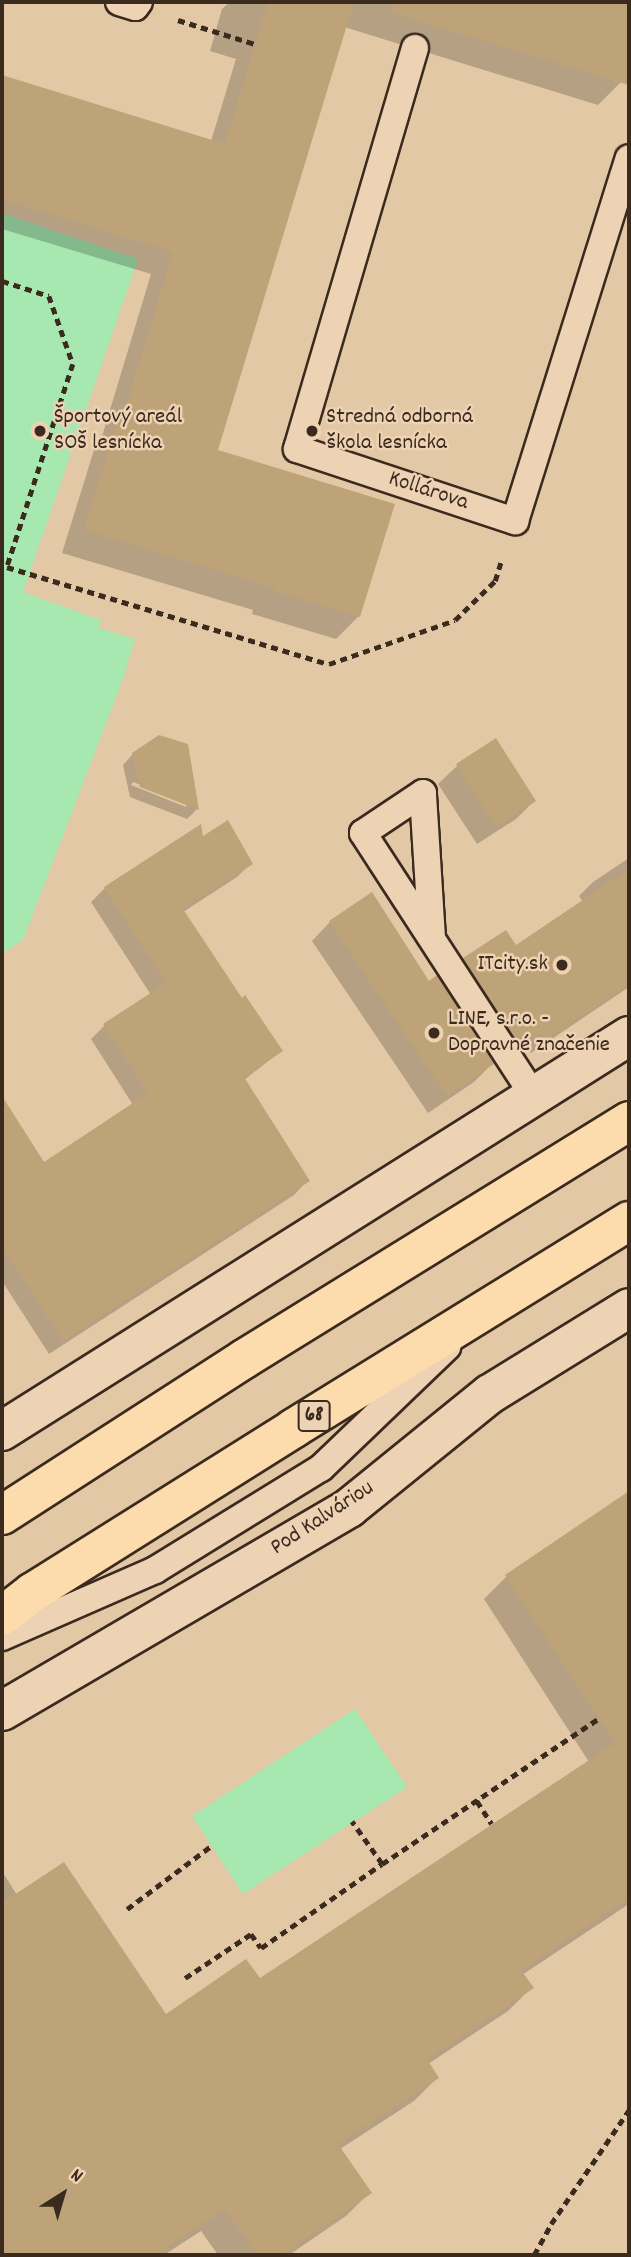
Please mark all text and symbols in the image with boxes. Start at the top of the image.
place label: Športový areál SOŠ lesnícka [54,404,182,458]
place label: Stredná odborná škola lesnícka [326,404,473,458]
marker: Športový areál SOŠ lesnícka [32,423,48,439]
marker: Stredná odborná škola lesnícka [304,423,320,439]
street label: Kollárova [385,466,471,518]
place label: ITcity.sk [477,951,548,979]
marker: ITcity.sk [554,957,570,973]
place label: LINE, s.r.o. - Dopravné značenie [448,1006,610,1060]
marker: LINE, s.r.o. - Dopravné značenie [426,1025,442,1041]
road number: 68 [296,1398,332,1434]
street label: Pod Kalváriou [266,1475,380,1563]
north arrow [28,2159,98,2229]
text: N [64,2163,88,2190]

